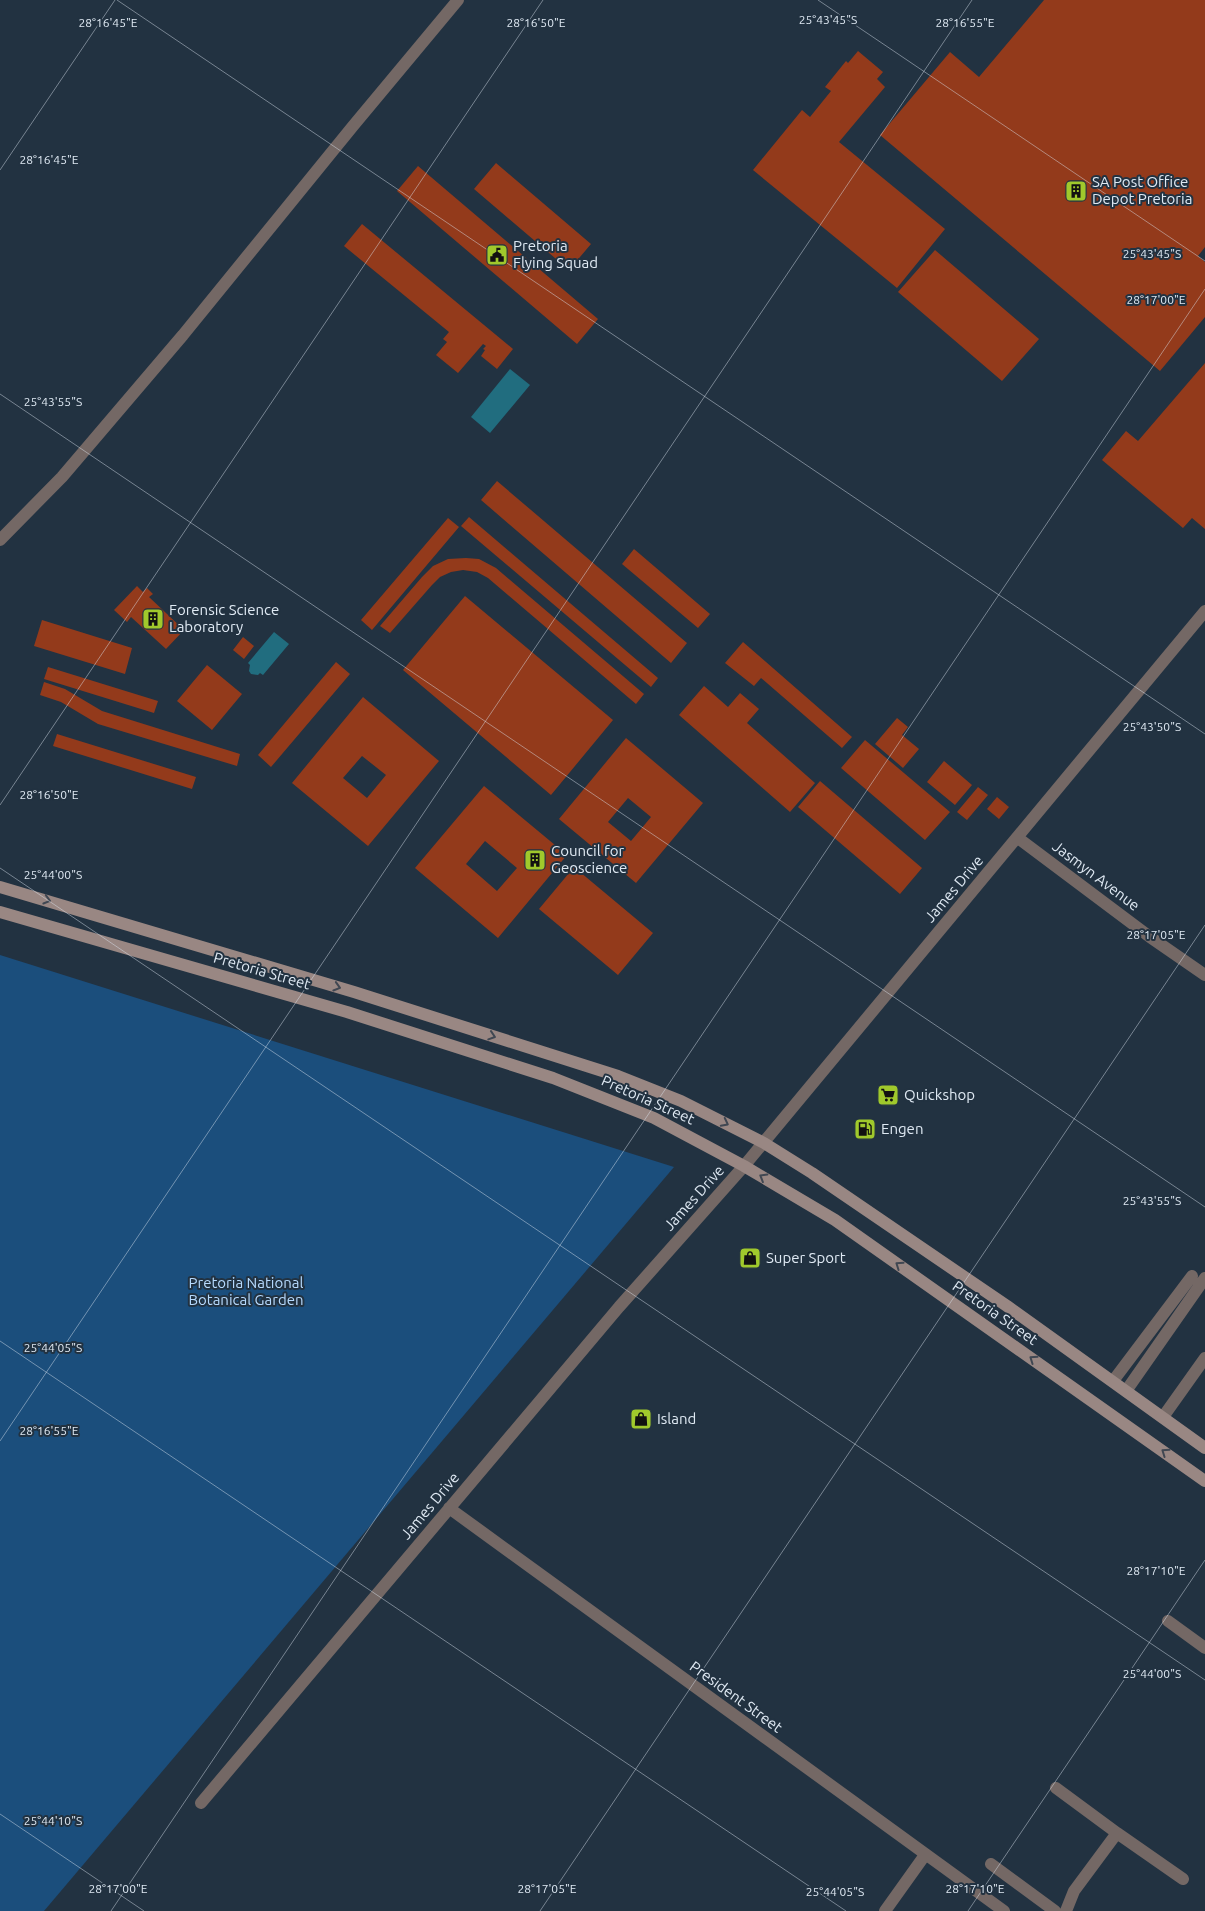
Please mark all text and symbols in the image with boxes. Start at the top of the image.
text: 25°43'45"S [799,13,857,26]
text: 28°16'45"E [79,16,138,29]
text: 28°16'50"E [507,16,566,29]
text: 28°16'55"E [936,16,995,29]
text: 28°16'45"E [20,153,79,166]
place label: SA Post Office Depot Pretoria [1092,173,1192,207]
building icon: SA Post Office Depot Pretoria [1064,179,1088,203]
place label: Pretoria Flying Squad [513,237,598,271]
public building icon: Pretoria Flying Squad [485,243,509,267]
text: 25°43'45"S [1123,247,1181,260]
text: 28°17'00"E [1127,293,1186,306]
text: 25°43'55"S [24,395,82,408]
place label: Forensic Science Laboratory [169,601,279,635]
building icon: Forensic Science Laboratory [141,607,165,631]
text: 25°43'50"S [1123,720,1181,733]
text: 28°16'50"E [20,788,79,801]
street label: Jasmyn Avenue [1050,837,1143,914]
place label: Council for Geoscience [551,842,627,876]
building icon: Council for Geoscience [523,848,547,872]
street label: James Drive [921,852,986,925]
text: 25°44'00"S [24,868,82,881]
one-way arrow [42,895,50,905]
text: 28°17'05"E [1127,928,1186,941]
street label: Pretoria Street [212,949,313,992]
one-way arrow [332,982,340,992]
one-way arrow [487,1031,495,1041]
street label: Pretoria Street [599,1071,697,1128]
supermarket icon: Quickshop [876,1083,900,1107]
place label: Quickshop [904,1086,975,1103]
one-way arrow [720,1117,729,1127]
fuel station icon: Engen [853,1117,877,1141]
place label: Engen [881,1120,923,1137]
street label: James Drive [660,1162,727,1234]
one-way arrow [759,1174,768,1184]
text: 25°43'55"S [1123,1194,1181,1207]
shop icon: Super Sport [738,1246,762,1270]
place label: Super Sport [766,1249,846,1266]
one-way arrow [896,1262,905,1271]
park label: Pretoria National Botanical Garden [188,1274,304,1308]
street label: Pretoria Street [949,1277,1041,1348]
text: 25°44'05"S [24,1341,82,1354]
one-way arrow [1029,1356,1038,1365]
shop icon: Island [629,1407,653,1431]
place label: Island [657,1410,696,1427]
text: 28°16'55"E [20,1424,79,1437]
one-way arrow [1162,1449,1171,1458]
street label: James Drive [397,1469,462,1542]
text: 28°17'10"E [1127,1564,1186,1577]
street label: President Street [687,1657,786,1736]
text: 25°44'00"S [1123,1667,1181,1680]
text: 25°44'10"S [24,1814,82,1827]
text: 28°17'00"E [89,1882,148,1895]
text: 28°17'05"E [518,1882,577,1895]
text: 28°17'10"E [946,1882,1005,1895]
text: 25°44'05"S [806,1885,864,1898]

